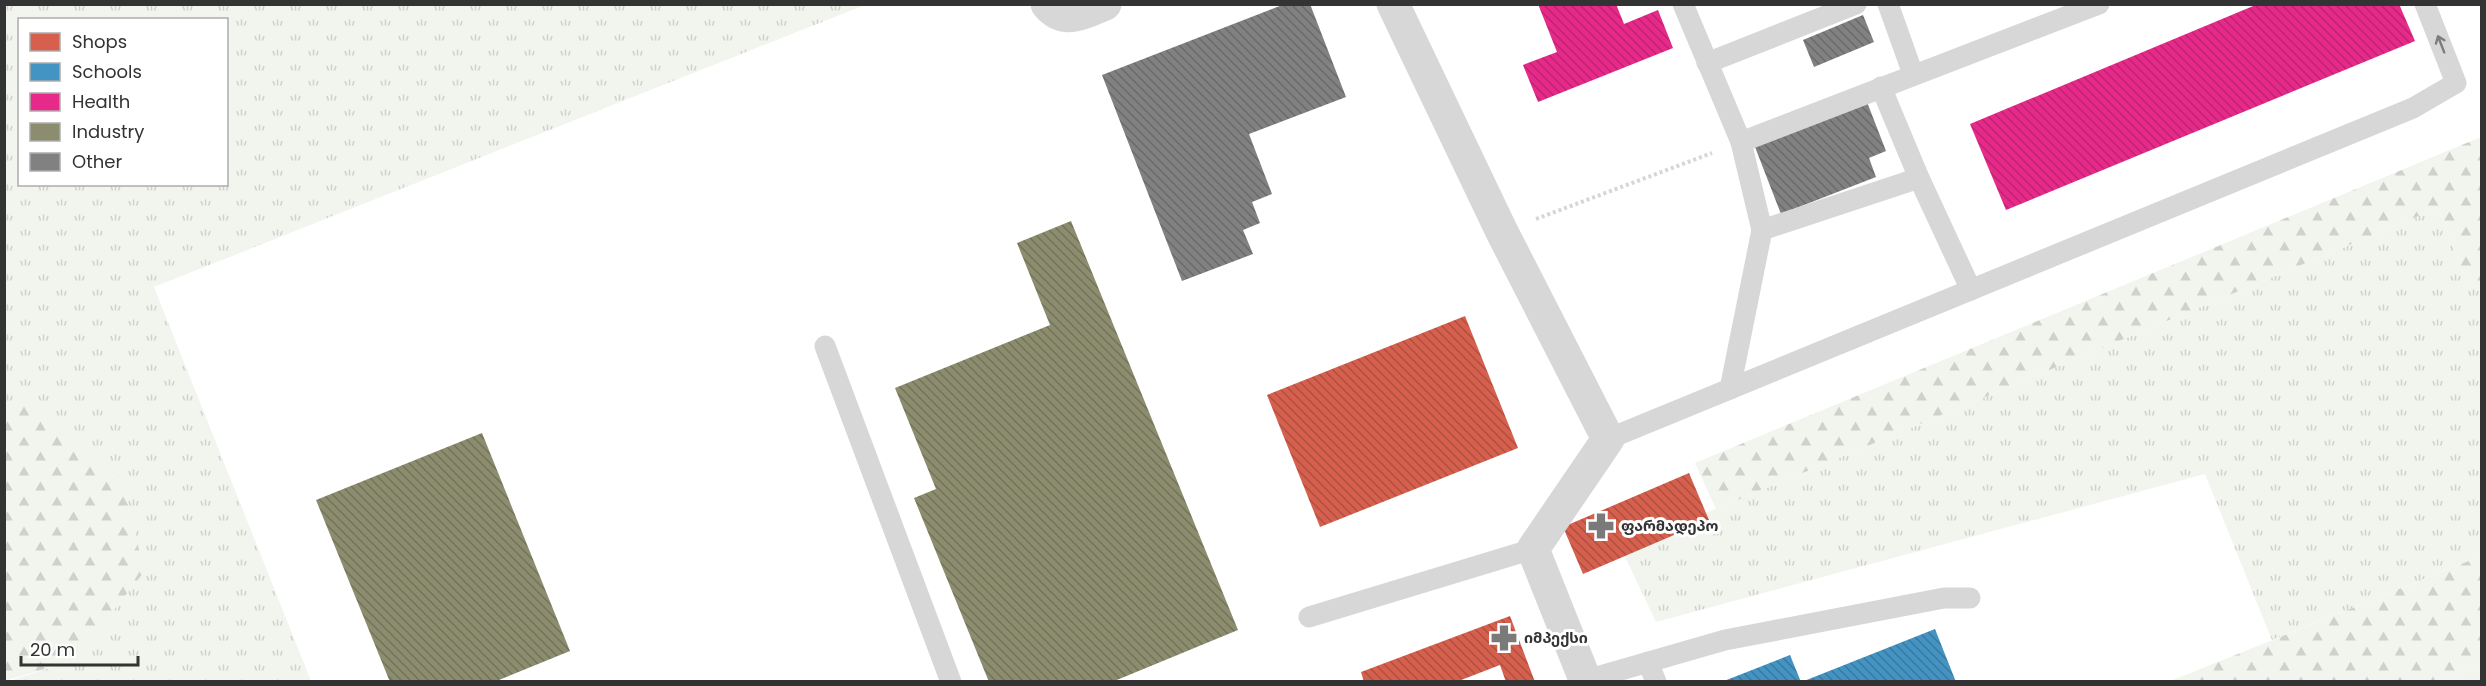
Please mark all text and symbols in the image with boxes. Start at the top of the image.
legend [18,18,228,186]
text: Shops [72,29,127,54]
one-way arrow [2434,35,2445,53]
text: Schools [72,59,142,84]
text: Health [72,89,130,114]
text: Industry [72,119,144,144]
text: Other [72,149,122,174]
pharmacy icon: ფარმადეპო [1586,511,1616,541]
place label: ფარმადეპო [1621,515,1718,536]
pharmacy icon: იმპექსი [1489,623,1519,653]
place label: იმპექსი [1524,627,1588,648]
scale bar [21,629,138,667]
text: 20 m [30,637,75,662]

